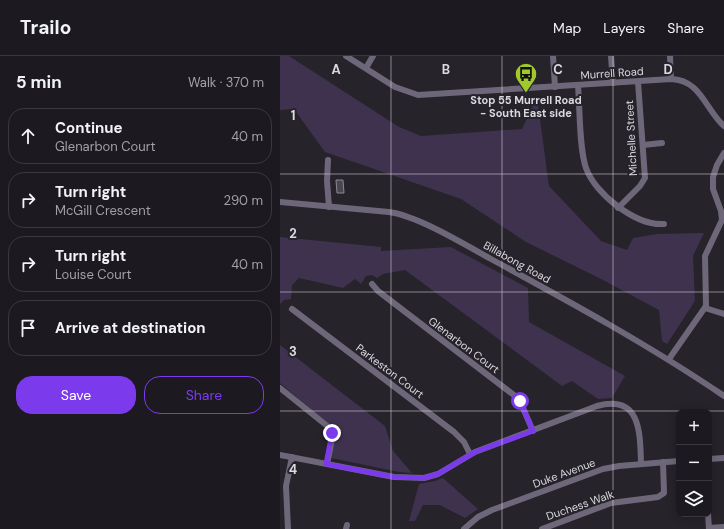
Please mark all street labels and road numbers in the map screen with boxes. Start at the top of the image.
street label: Murrell Road [580,64,644,82]
street label: Michelle Street [622,100,640,176]
street label: Billabong Road [481,238,553,286]
street label: Glenarbon Court [426,314,502,376]
street label: Parkeston Court [353,341,427,401]
street label: Duke Avenue [531,455,597,491]
street label: Duchess Walk [544,487,616,523]

